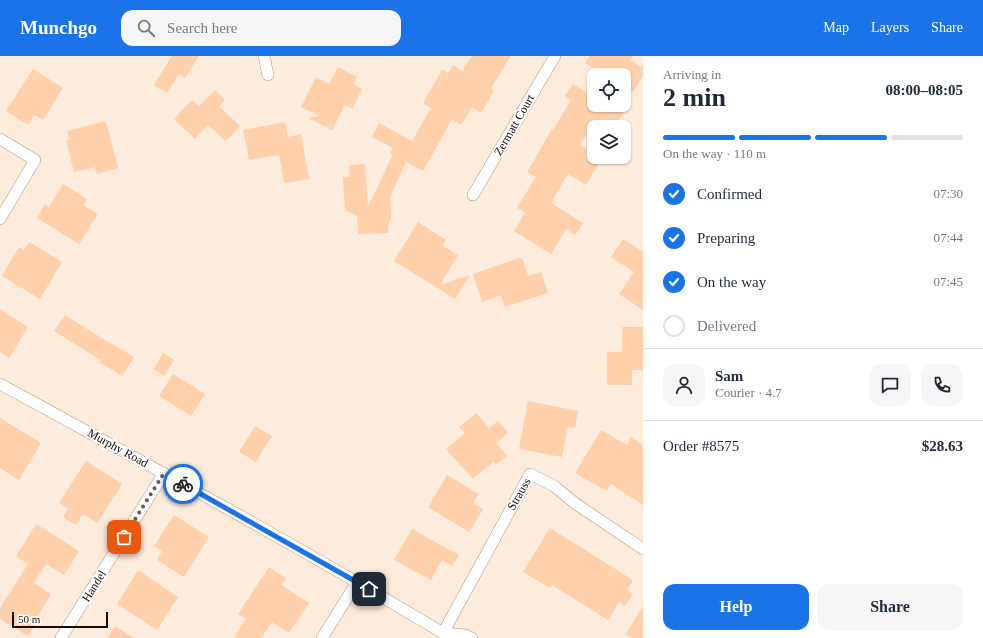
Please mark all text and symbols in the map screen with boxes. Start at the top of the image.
search box [121,10,401,46]
text: Munchgo [20,17,97,38]
icon: search [135,17,157,39]
text: Search here [167,20,237,36]
text: Map [823,20,849,35]
text: Layers [871,20,909,35]
text: Share [931,20,963,35]
text: Arriving in [663,67,721,82]
map controls [587,68,631,164]
button: locate [587,68,631,112]
text: 08:00–08:05 [886,82,963,98]
text: 2 min [663,83,726,112]
street label: Zermatt Court [491,91,537,158]
button: layers [587,120,631,164]
text: On the way · 110 m [663,146,766,161]
icon: check [663,183,685,205]
text: Confirmed [697,186,762,202]
text: 07:30 [933,186,963,201]
icon: check [663,227,685,249]
text: Preparing [697,230,755,246]
text: 07:44 [933,230,963,245]
icon: check [663,271,685,293]
text: On the way [697,274,766,290]
text: 07:45 [933,274,963,289]
text: Delivered [697,318,756,334]
button: person [663,364,705,406]
button: chat [869,364,911,406]
button: phone [921,364,963,406]
text: Sam [715,368,743,384]
text: Courier · 4.7 [715,385,782,400]
street label: Murphy Road [85,426,151,470]
text: Order #8575 [663,438,739,454]
text: $28.63 [922,438,963,454]
courier [163,464,203,504]
icon: bike [172,473,194,495]
street label: Strauss [504,475,534,513]
pin [107,520,141,554]
icon: bag [113,526,135,548]
street label: Handel [79,567,109,604]
pin [352,572,386,606]
icon: home [358,578,380,600]
button: Help [663,584,809,630]
button: Share [817,584,963,630]
scale bar [12,610,108,629]
text: 50 m [18,613,40,625]

